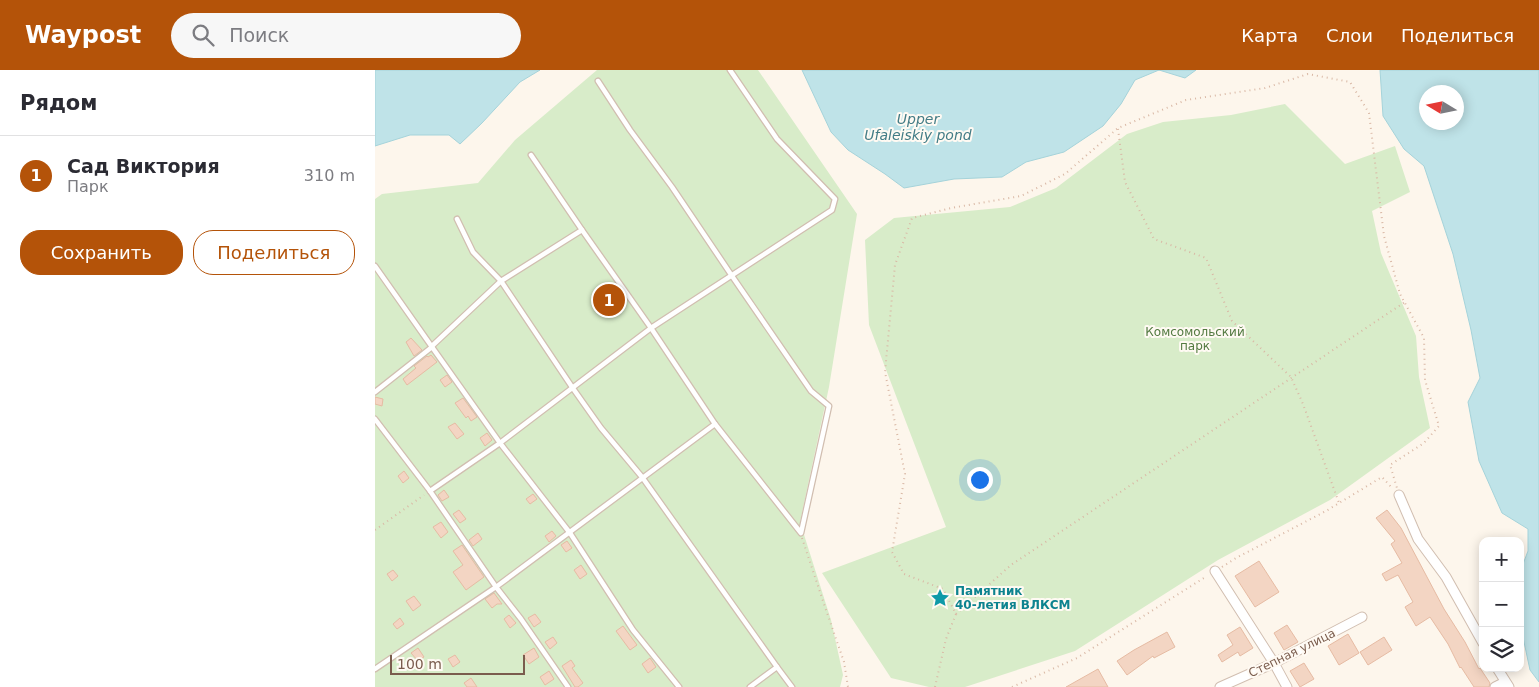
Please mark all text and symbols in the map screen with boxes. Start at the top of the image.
search box [171,13,521,58]
text: Waypost [25,21,141,49]
icon: search [189,21,217,49]
text: Поиск [229,24,289,46]
text: Карта [1241,25,1298,46]
text: Слои [1326,25,1373,46]
text: Поделиться [1401,25,1514,46]
north arrow [1419,85,1464,130]
text: Рядом [20,91,97,115]
water label: Upper Ufaleiskiy pond [864,111,972,143]
text: Сад Виктория [67,155,220,177]
text: 1 [30,166,42,185]
text: 310 m [304,166,355,185]
text: Парк [67,177,109,196]
button: Сохранить [20,230,183,275]
button: Поделиться [193,230,355,275]
pin: 1 [593,281,625,319]
park label: Комсомольский парк [1145,325,1245,353]
your location [967,467,993,493]
map controls [1479,537,1524,672]
button: + [1479,537,1524,582]
button: − [1479,582,1524,627]
place label: Памятник 40-летия ВЛКСМ [955,584,1071,612]
place icon: Памятник 40-летия ВЛКСМ [929,587,951,609]
street label: Степная улица [1246,626,1338,680]
button: layers [1479,627,1524,672]
scale bar [390,652,525,675]
text: 100 m [397,656,442,672]

